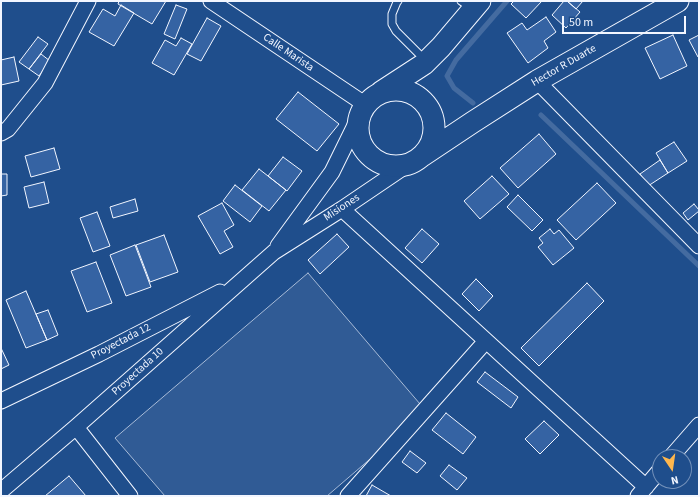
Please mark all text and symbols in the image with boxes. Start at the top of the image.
scale bar [564,8,688,34]
text: 50 m [569,14,593,31]
street label: Calle Marista [260,31,316,75]
street label: Hector R Duarte [529,42,599,90]
street label: Misiones [322,192,362,224]
street label: Proyectada 12 [89,321,153,363]
street label: Proyectada 10 [109,345,167,399]
north arrow [652,449,692,489]
text: N [669,472,680,488]

